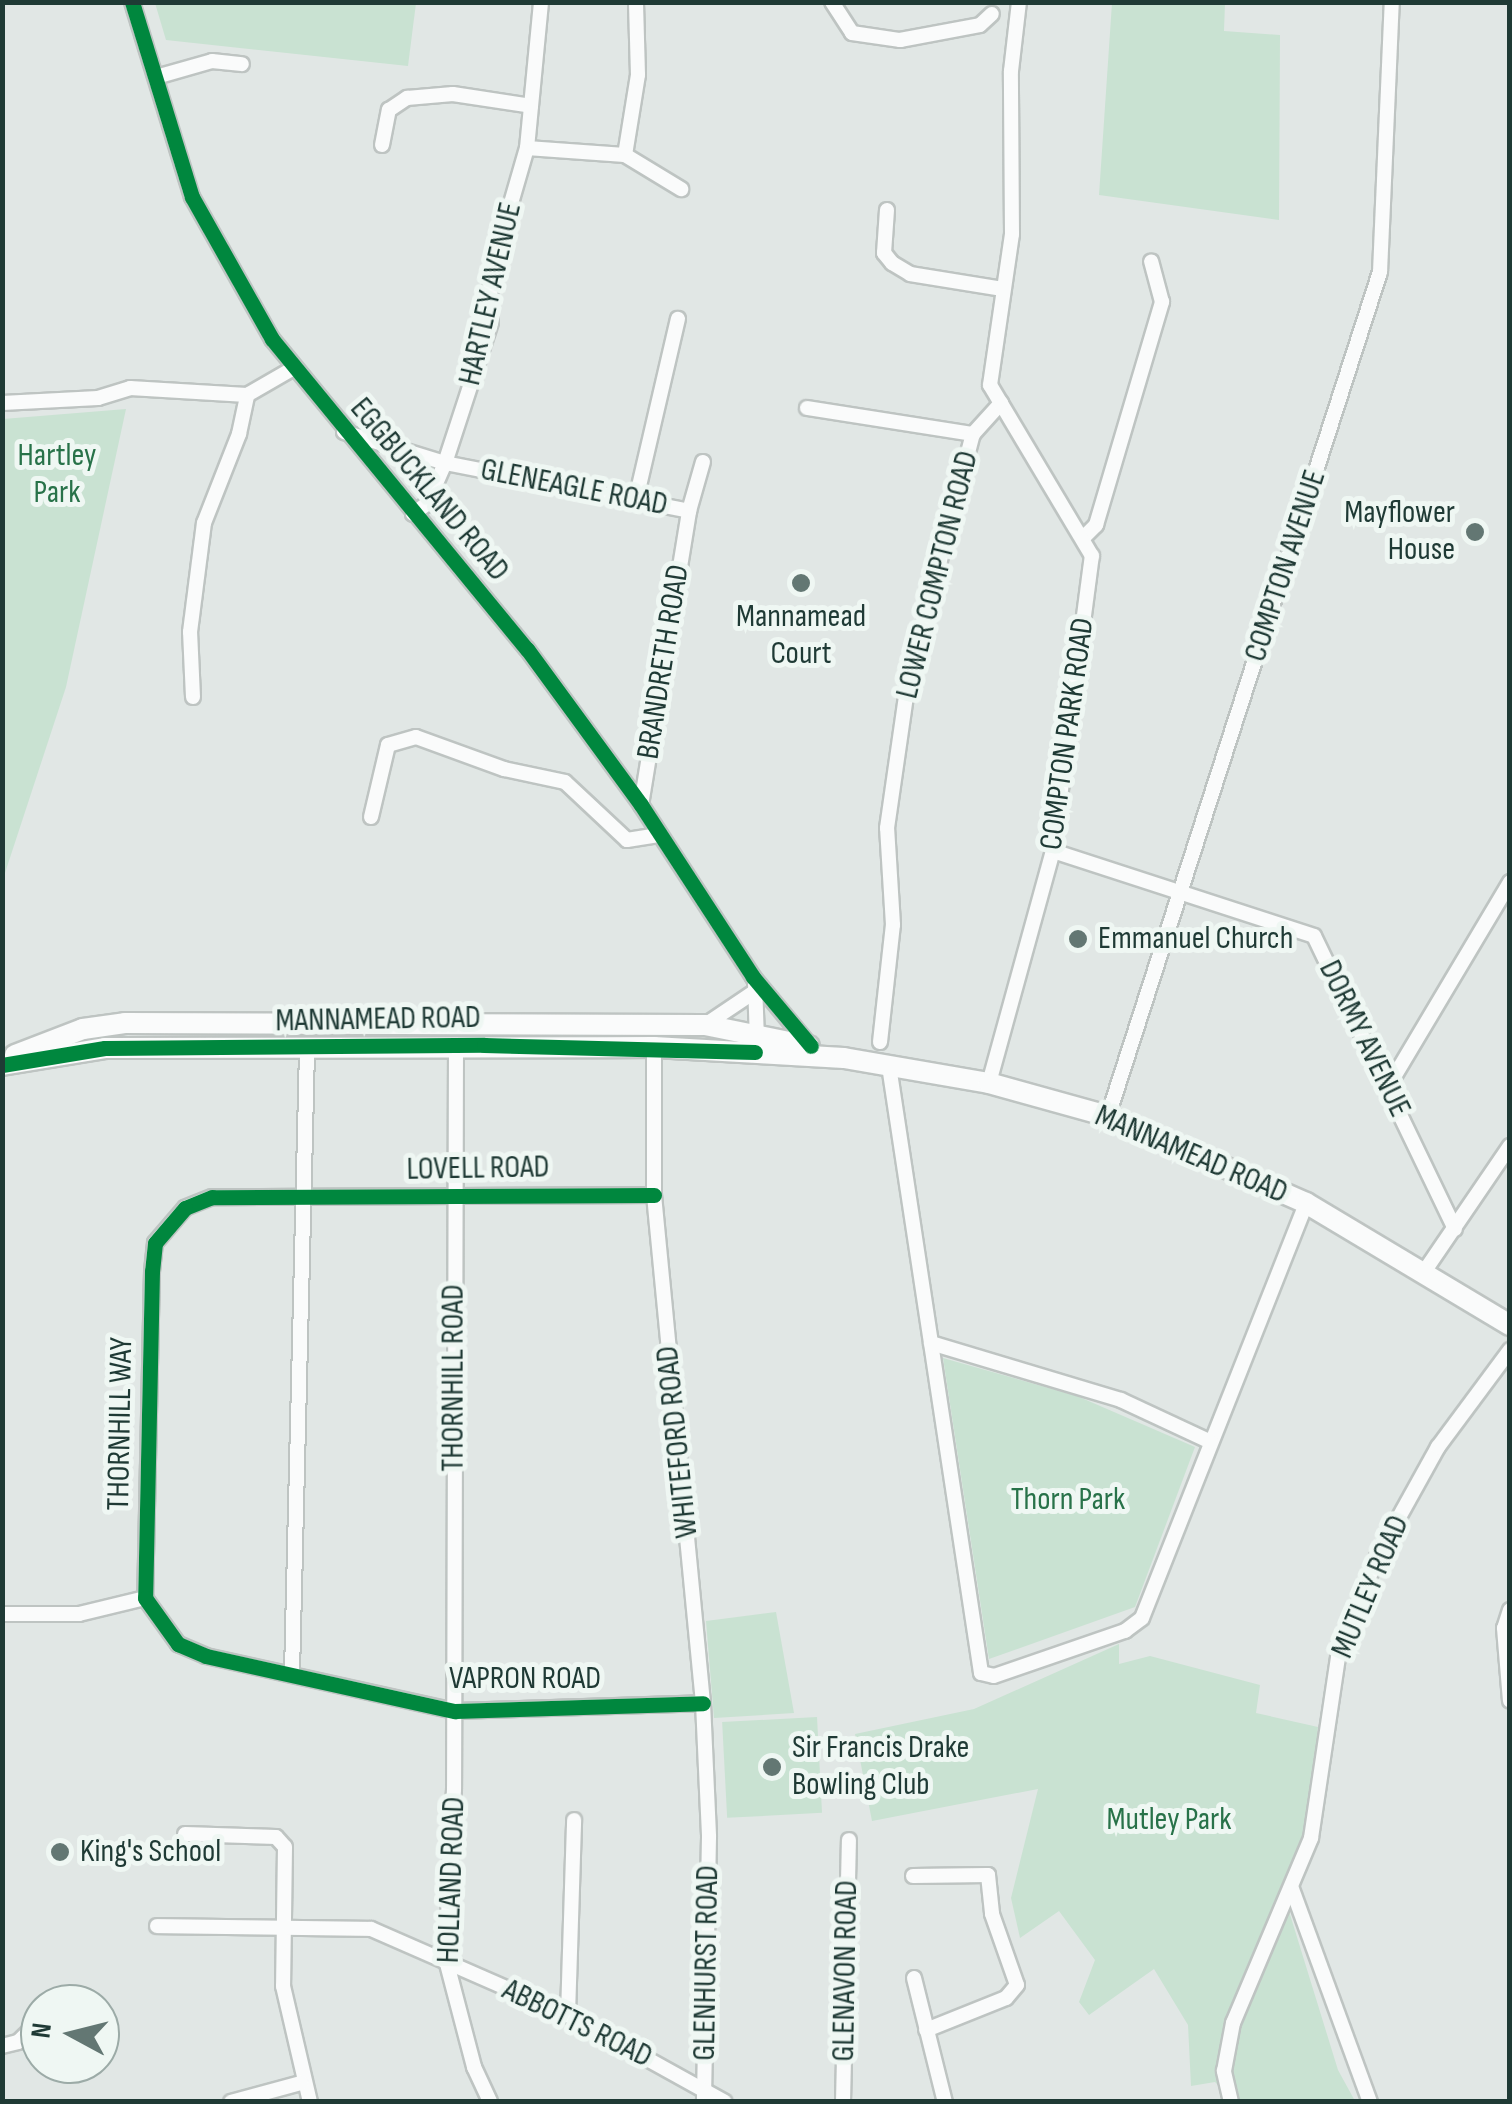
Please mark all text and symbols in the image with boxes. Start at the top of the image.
street label: HARTLEY AVENUE [451,199,531,389]
street label: EGGBUCKLAND ROAD [341,391,517,589]
park label: Hartley Park [18,438,96,513]
street label: LOWER COMPTON ROAD [889,447,987,703]
street label: GLENEAGLE ROAD [477,451,671,525]
street label: COMPTON AVENUE [1237,465,1335,667]
place label: Mayflower House [1344,495,1455,570]
marker: Mayflower House [1464,521,1486,543]
street label: BRANDRETH ROAD [630,562,698,762]
marker: Mannamead Court [790,572,812,594]
place label: Mannamead Court [736,599,866,674]
street label: COMPTON PARK ROAD [1033,616,1103,852]
place label: Emmanuel Church [1098,920,1293,958]
marker: Emmanuel Church [1067,928,1089,950]
street label: DORMY AVENUE [1310,954,1418,1124]
street label: MANNAMEAD ROAD [275,999,481,1041]
street label: MANNAMEAD ROAD [1089,1097,1293,1213]
street label: LOVELL ROAD [406,1149,550,1189]
street label: THORNHILL ROAD [435,1284,473,1472]
street label: THORNHILL WAY [100,1337,142,1511]
street label: WHITEFORD ROAD [649,1344,707,1540]
park label: Thorn Park [1011,1481,1125,1519]
street label: MUTLEY ROAD [1324,1510,1418,1664]
street label: VAPRON ROAD [449,1660,601,1698]
place label: Sir Francis Drake Bowling Club [792,1730,969,1805]
marker: Sir Francis Drake Bowling Club [761,1756,783,1778]
street label: HOLLAND ROAD [430,1796,474,1964]
park label: Mutley Park [1107,1801,1231,1839]
place label: King's School [80,1833,221,1871]
marker: King's School [49,1841,71,1863]
street label: GLENHURST ROAD [686,1865,728,2061]
street label: GLENAVON ROAD [825,1880,867,2062]
street label: ABBOTTS ROAD [496,1971,658,2077]
north arrow [20,1984,120,2084]
text: N [24,2021,59,2040]

